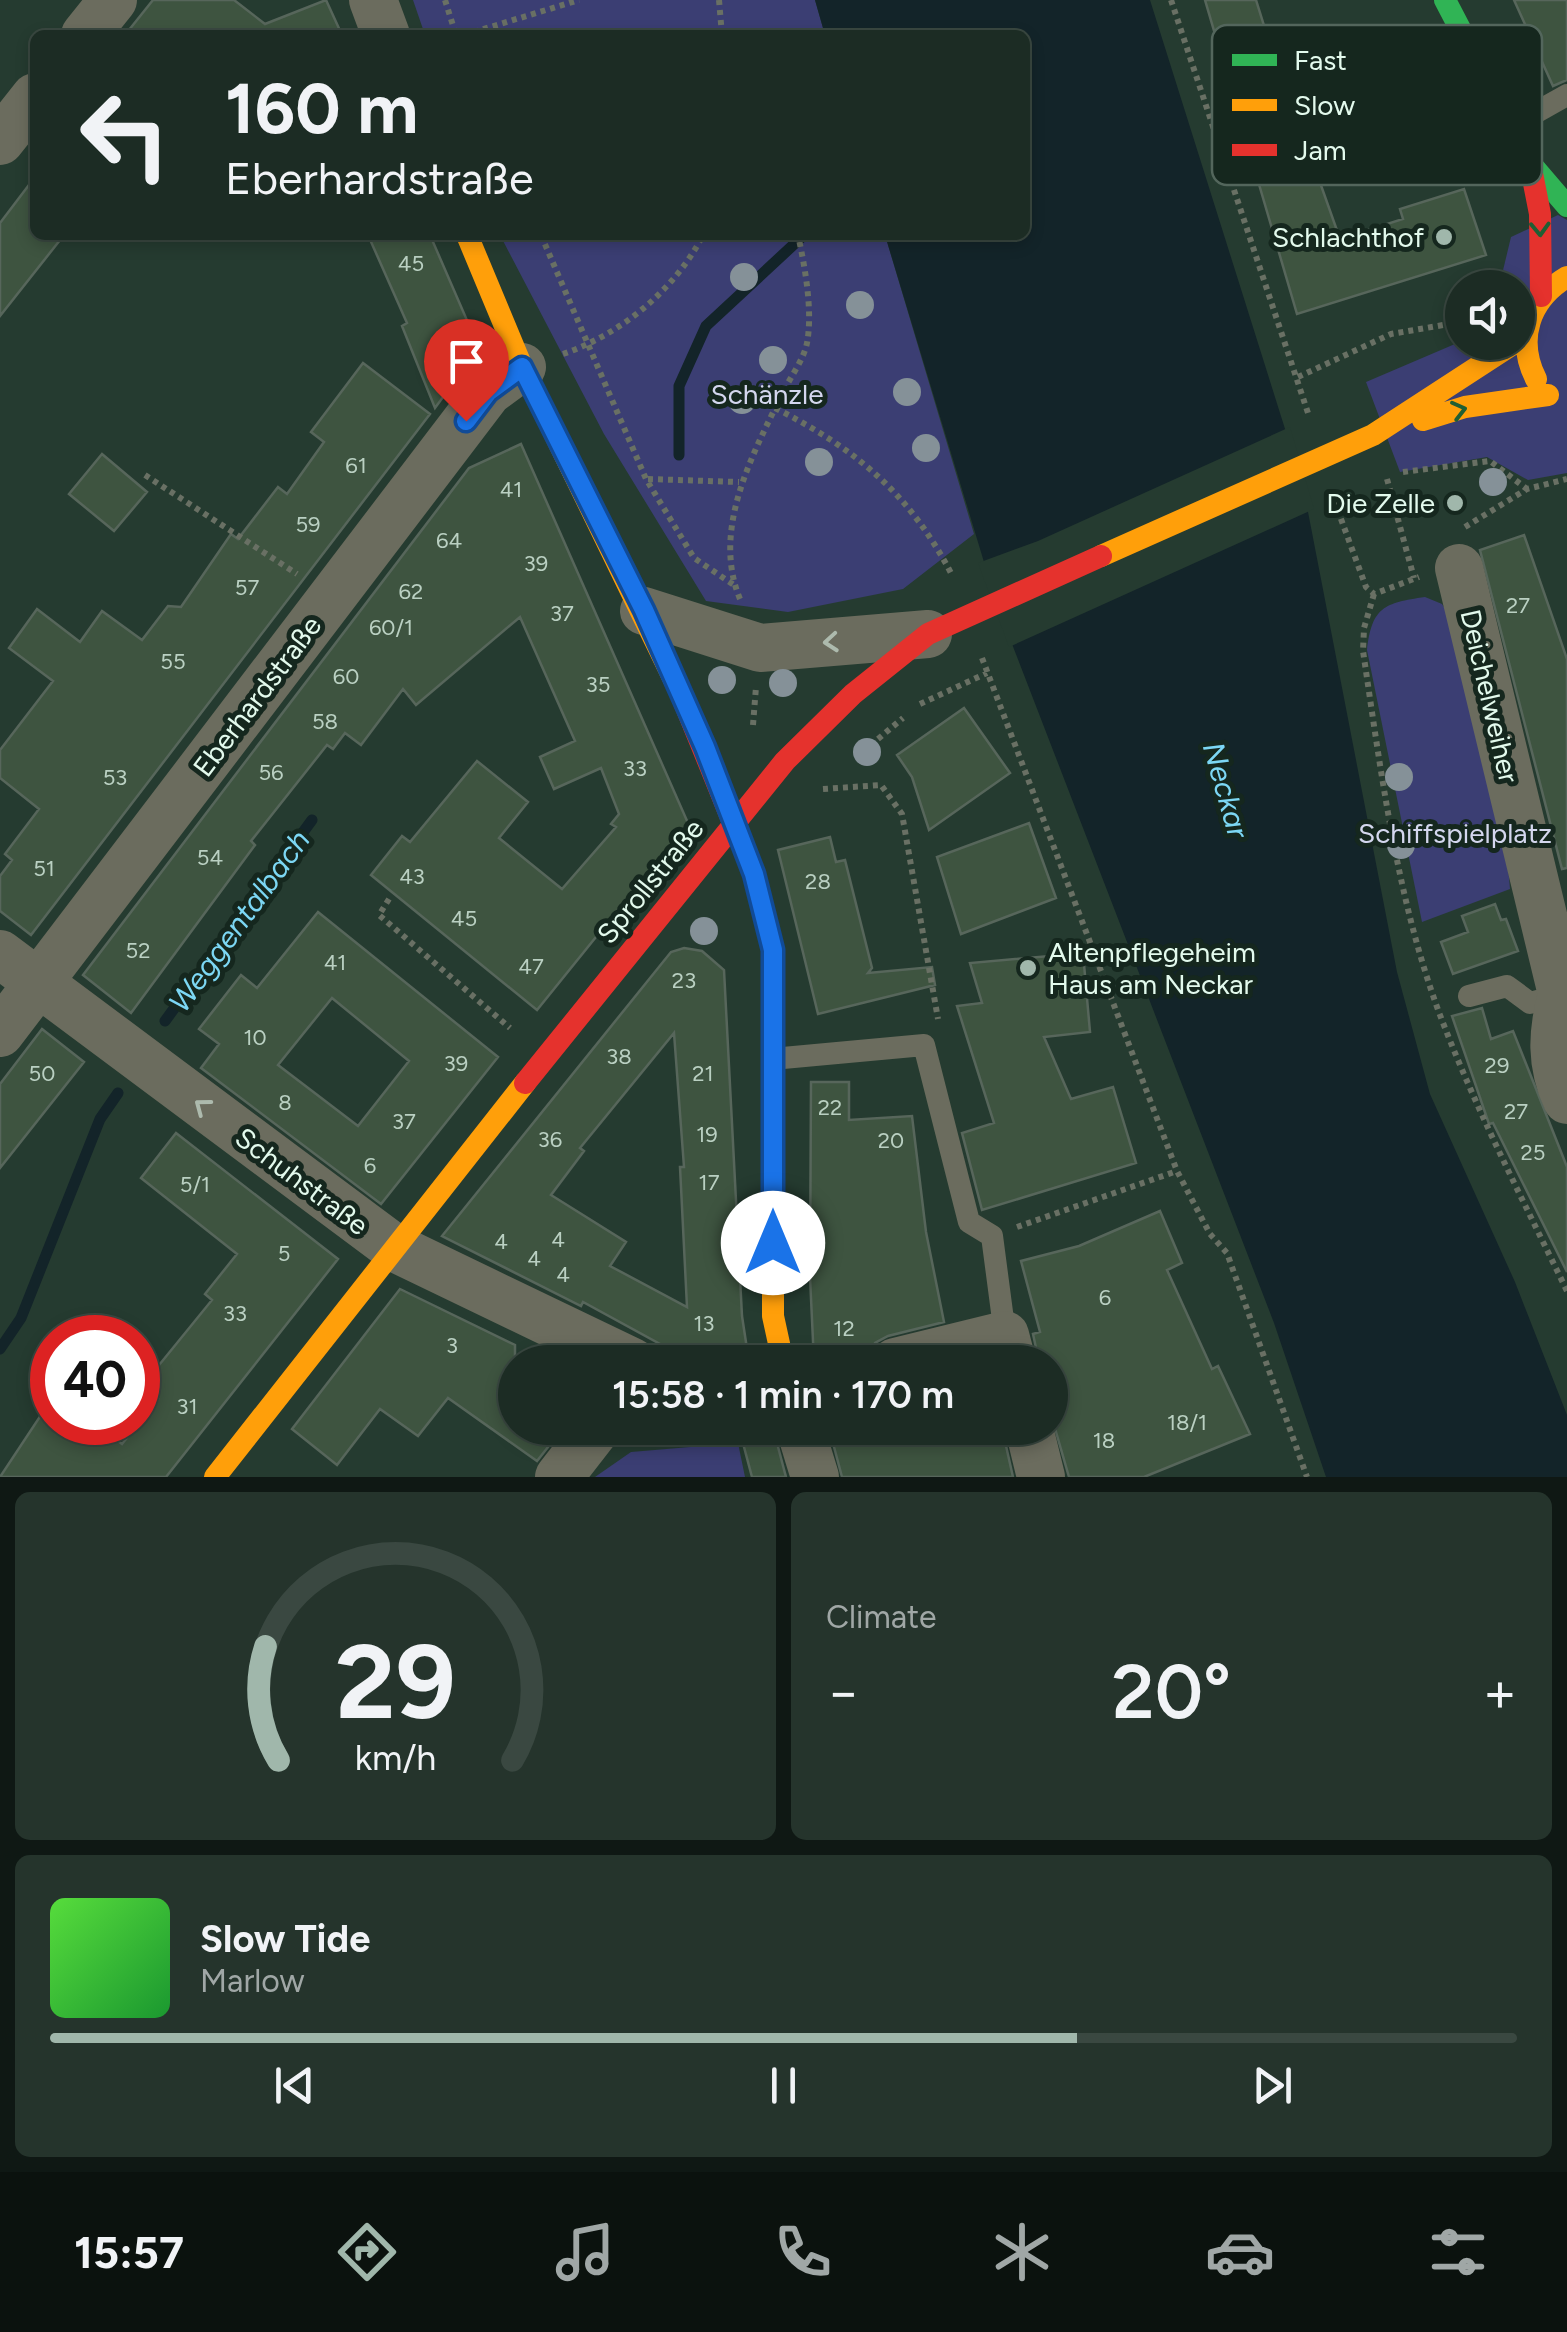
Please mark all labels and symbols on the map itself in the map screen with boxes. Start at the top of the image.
legend [1212,25,1542,185]
text: Fast [1294,43,1347,77]
text: Slow [1294,88,1355,122]
text: Jam [1294,133,1347,167]
place label: Schlachthof [1272,220,1425,254]
one-way arrow [1529,222,1550,238]
marker: Schlachthof [1433,226,1455,248]
house number: 45 [398,250,424,277]
pin [424,319,509,422]
park label: Schänzle [710,377,824,411]
one-way arrow [1450,401,1467,422]
house number: 61 [345,452,367,479]
house number: 41 [500,476,522,503]
place label: Die Zelle [1326,486,1435,520]
marker: Die Zelle [1444,492,1466,514]
house number: 59 [295,511,321,538]
house number: 64 [436,527,462,554]
house number: 39 [524,550,548,577]
house number: 57 [235,574,259,601]
house number: 62 [399,578,423,605]
house number: 27 [1506,592,1530,619]
house number: 37 [550,600,574,627]
street label: Deichelweiher [1454,606,1527,787]
street label: Eberhardstraße [186,609,328,783]
house number: 60/1 [369,614,413,641]
one-way arrow [822,631,838,653]
house number: 55 [160,648,186,675]
house number: 60 [333,663,359,690]
house number: 35 [586,671,610,698]
house number: 58 [312,708,338,735]
water label: Neckar [1195,738,1258,844]
house number: 33 [623,755,647,782]
house number: 56 [258,759,284,786]
house number: 53 [103,764,127,791]
street label: Sprollstraße [590,812,710,950]
park label: Schiffspielplatz [1358,816,1552,850]
water label: Weggentalbach [160,823,318,1019]
house number: 54 [197,844,223,871]
house number: 51 [33,855,55,882]
house number: 43 [399,863,425,890]
house number: 28 [805,868,831,895]
house number: 45 [451,905,477,932]
place label: Altenpflegeheim Haus am Neckar [1048,935,1256,1001]
house number: 52 [126,937,150,964]
house number: 41 [324,949,346,976]
house number: 47 [518,953,544,980]
marker: Altenpflegeheim Haus am Neckar [1017,957,1039,979]
house number: 23 [672,967,696,994]
house number: 10 [243,1024,267,1051]
house number: 38 [606,1043,632,1070]
house number: 39 [444,1050,468,1077]
house number: 29 [1485,1052,1509,1079]
house number: 50 [29,1060,55,1087]
house number: 21 [692,1060,714,1087]
house number: 8 [278,1089,292,1116]
house number: 22 [818,1094,842,1121]
house number: 27 [1504,1098,1528,1125]
one-way arrow [194,1099,213,1118]
house number: 37 [392,1108,416,1135]
street label: Schuhstraße [229,1120,375,1242]
house number: 19 [696,1121,718,1148]
house number: 36 [538,1126,562,1153]
house number: 20 [878,1127,904,1154]
house number: 25 [1521,1139,1545,1166]
house number: 6 [364,1152,376,1179]
house number: 17 [699,1169,720,1196]
house number: 5/1 [180,1171,210,1198]
position arrow [721,1191,825,1295]
house number: 4 [551,1226,565,1253]
house number: 4 [494,1228,508,1255]
house number: 5 [278,1240,290,1267]
house number: 4 [527,1245,541,1272]
house number: 4 [556,1261,570,1288]
house number: 6 [1099,1284,1111,1311]
house number: 33 [223,1300,247,1327]
house number: 13 [693,1310,715,1337]
speed limit sign: 40 [30,1315,160,1445]
house number: 12 [833,1315,855,1342]
house number: 3 [446,1332,458,1359]
house number: 31 [176,1393,198,1420]
house number: 18/1 [1167,1409,1207,1436]
house number: 18 [1093,1427,1115,1454]

